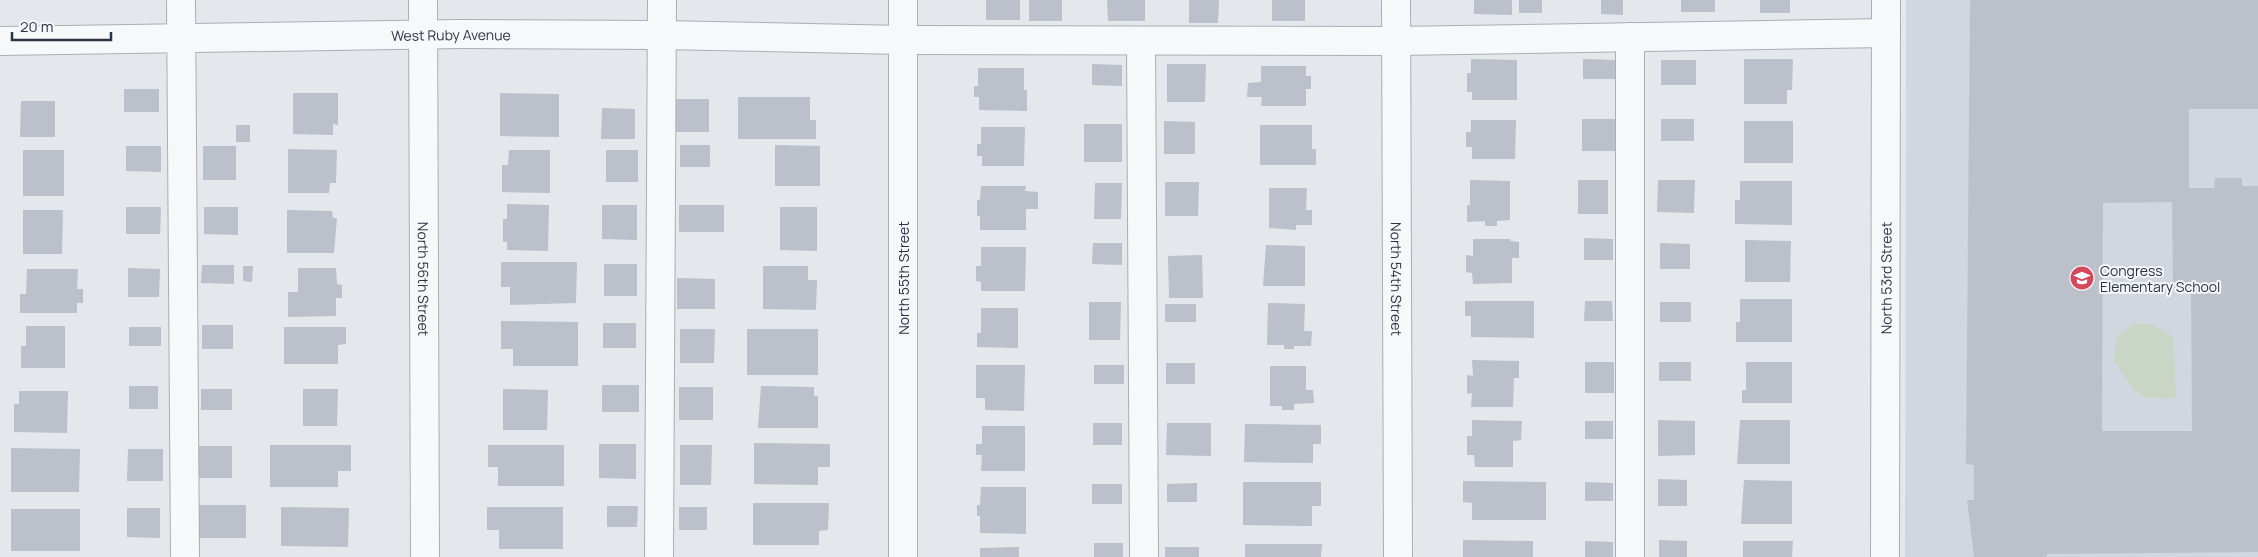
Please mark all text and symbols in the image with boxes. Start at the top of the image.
scale bar [12,10,111,42]
text: 20 m [20,16,53,37]
street label: West Ruby Avenue [391,24,511,45]
street label: North 55th Street [894,221,913,335]
street label: North 53rd Street [1876,221,1895,334]
street label: North 56th Street [414,222,434,337]
street label: North 54th Street [1387,222,1407,336]
place label: Congress Elementary School [2100,261,2220,296]
school or university icon: Congress Elementary School [2069,265,2095,291]

